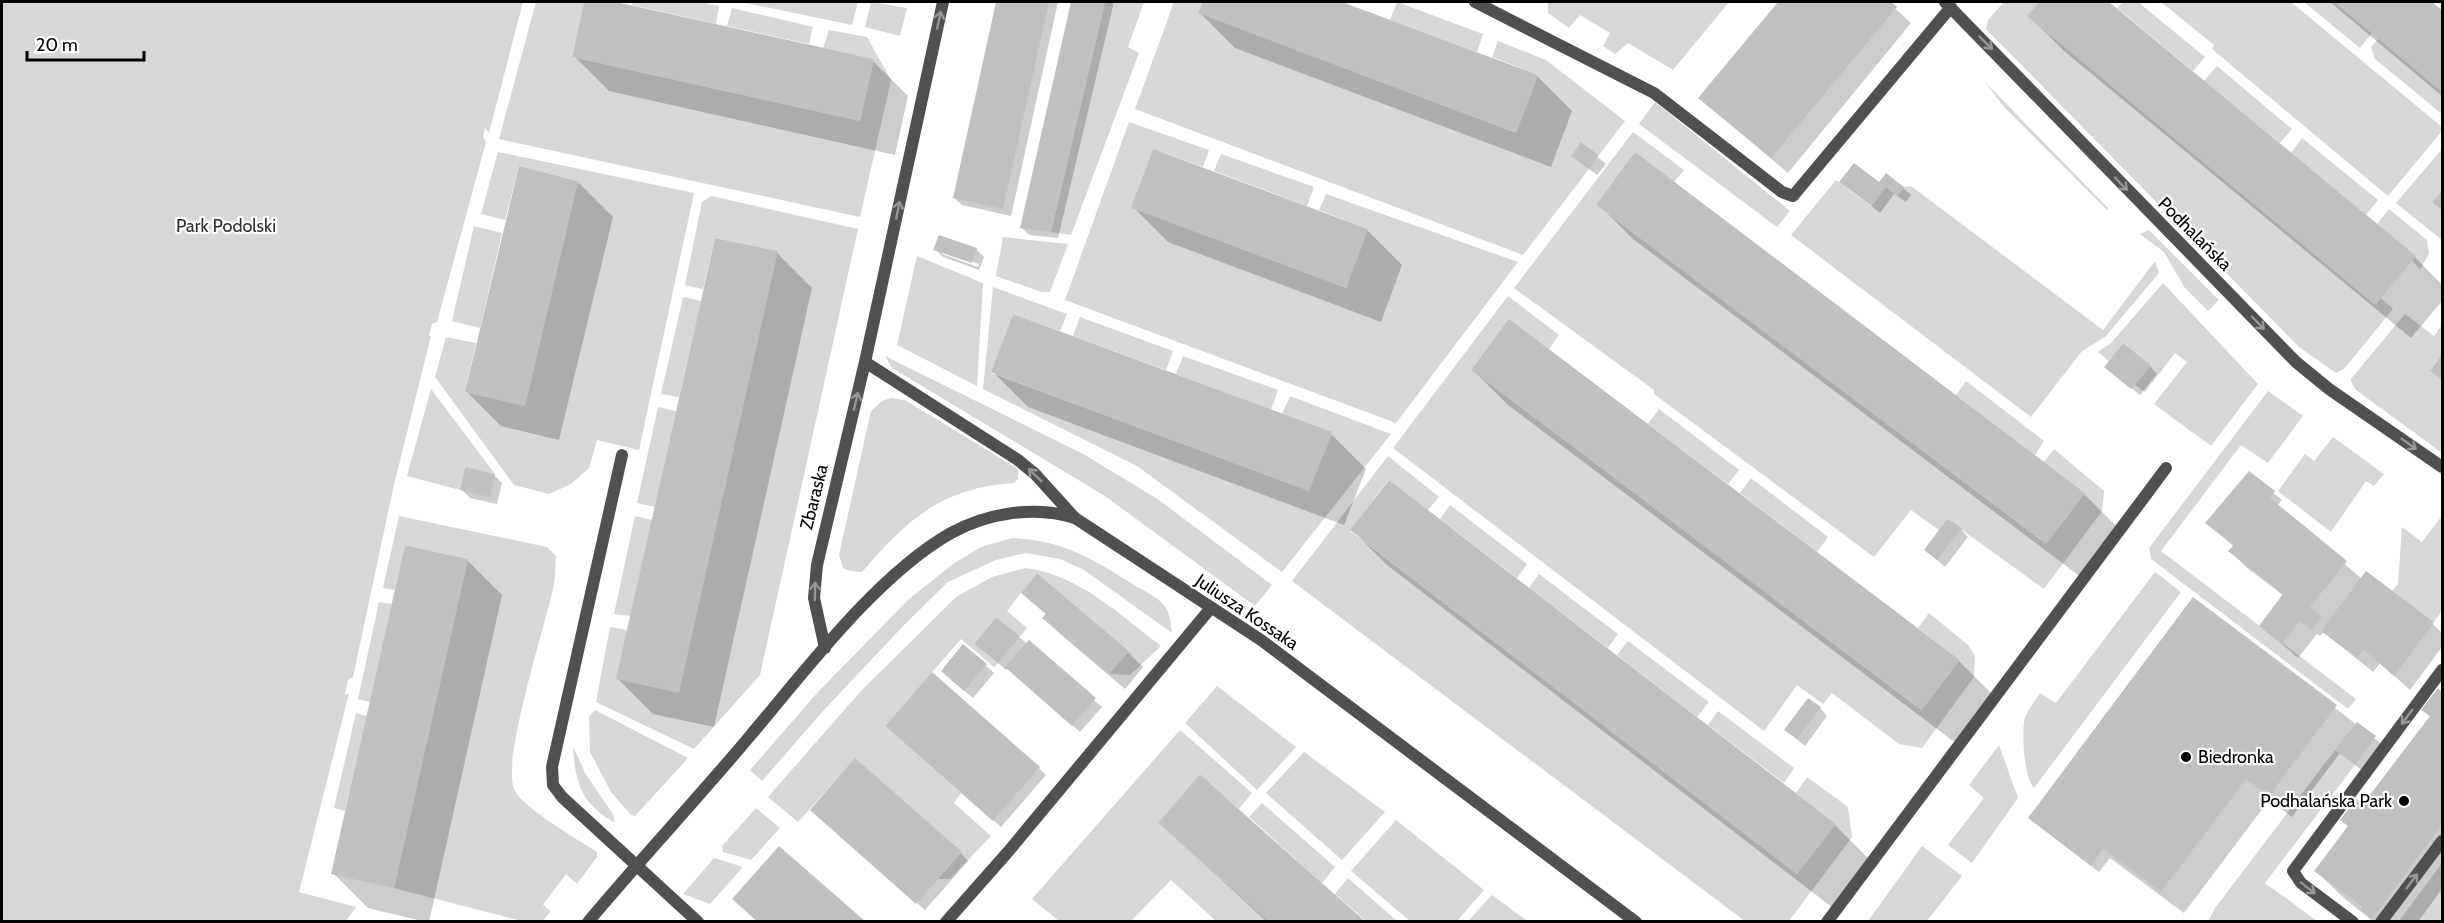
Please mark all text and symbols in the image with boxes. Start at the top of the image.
one-way arrow [933,10,945,29]
scale bar [27,24,144,62]
text: 20 m [36,34,78,56]
one-way arrow [1978,36,1993,51]
one-way arrow [2113,176,2127,191]
street label: Podhalańska [2154,193,2237,276]
one-way arrow [892,201,904,220]
park label: Park Podolski [176,215,276,237]
one-way arrow [2250,315,2265,330]
one-way arrow [851,392,863,411]
one-way arrow [2401,438,2417,450]
street label: Zbaraska [795,462,833,532]
one-way arrow [1027,468,1042,482]
street label: Juliusza Kossaka [1190,569,1303,655]
one-way arrow [809,582,821,601]
one-way arrow [2401,708,2414,724]
place label: Biedronka [2198,746,2274,768]
marker: Biedronka [2179,750,2193,764]
place label: Podhalańska Park [2260,790,2393,812]
marker: Podhalańska Park [2397,794,2411,808]
one-way arrow [2406,874,2418,890]
one-way arrow [2300,881,2316,894]

